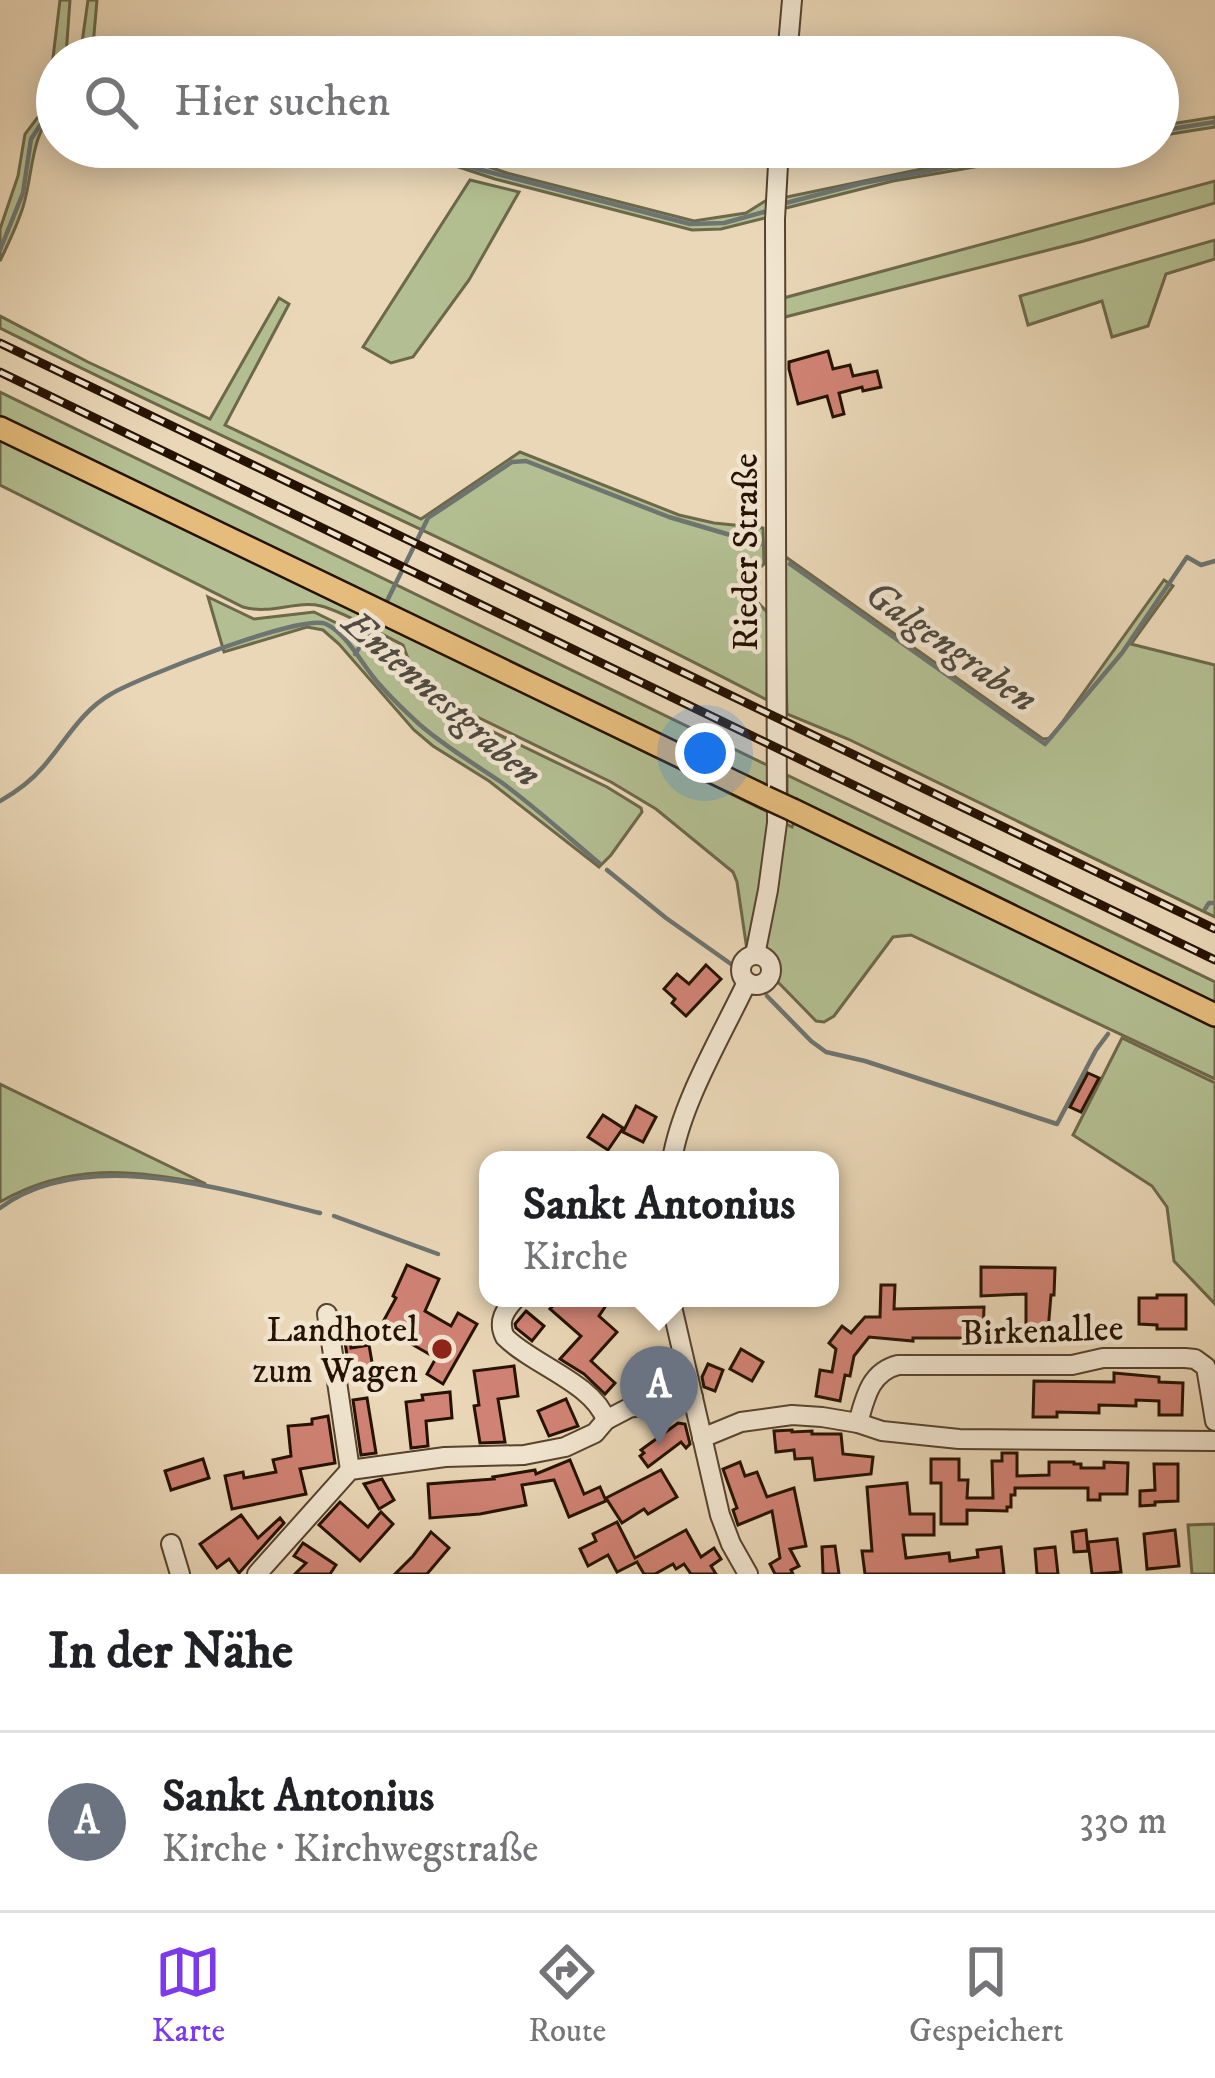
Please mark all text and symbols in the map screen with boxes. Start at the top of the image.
search box [36,36,1179,168]
icon: search [78,69,144,135]
text: Hier suchen [174,74,390,130]
street label: Rieder Straße [724,453,769,651]
water label: Galgengraben [855,570,1046,724]
water label: Entennestgraben [330,598,551,799]
your location [675,723,735,783]
popup [479,1151,839,1307]
text: Sankt Antonius [523,1177,795,1233]
text: Kirche [523,1233,628,1282]
street label: Birkenallee [960,1306,1124,1357]
place label: Landhotel zum Wagen [253,1308,418,1394]
marker: Landhotel zum Wagen [429,1336,455,1362]
pin: A [620,1346,698,1445]
text: In der Nähe [48,1620,293,1684]
text: Sankt Antonius [162,1769,434,1825]
text: A [75,1797,99,1846]
text: 330 m [1079,1797,1167,1846]
text: Kirche · Kirchwegstraße [162,1825,538,1874]
tab: Karte [151,1939,225,2052]
tab: Route [528,1939,606,2052]
tab: Gespeichert [909,1939,1064,2052]

